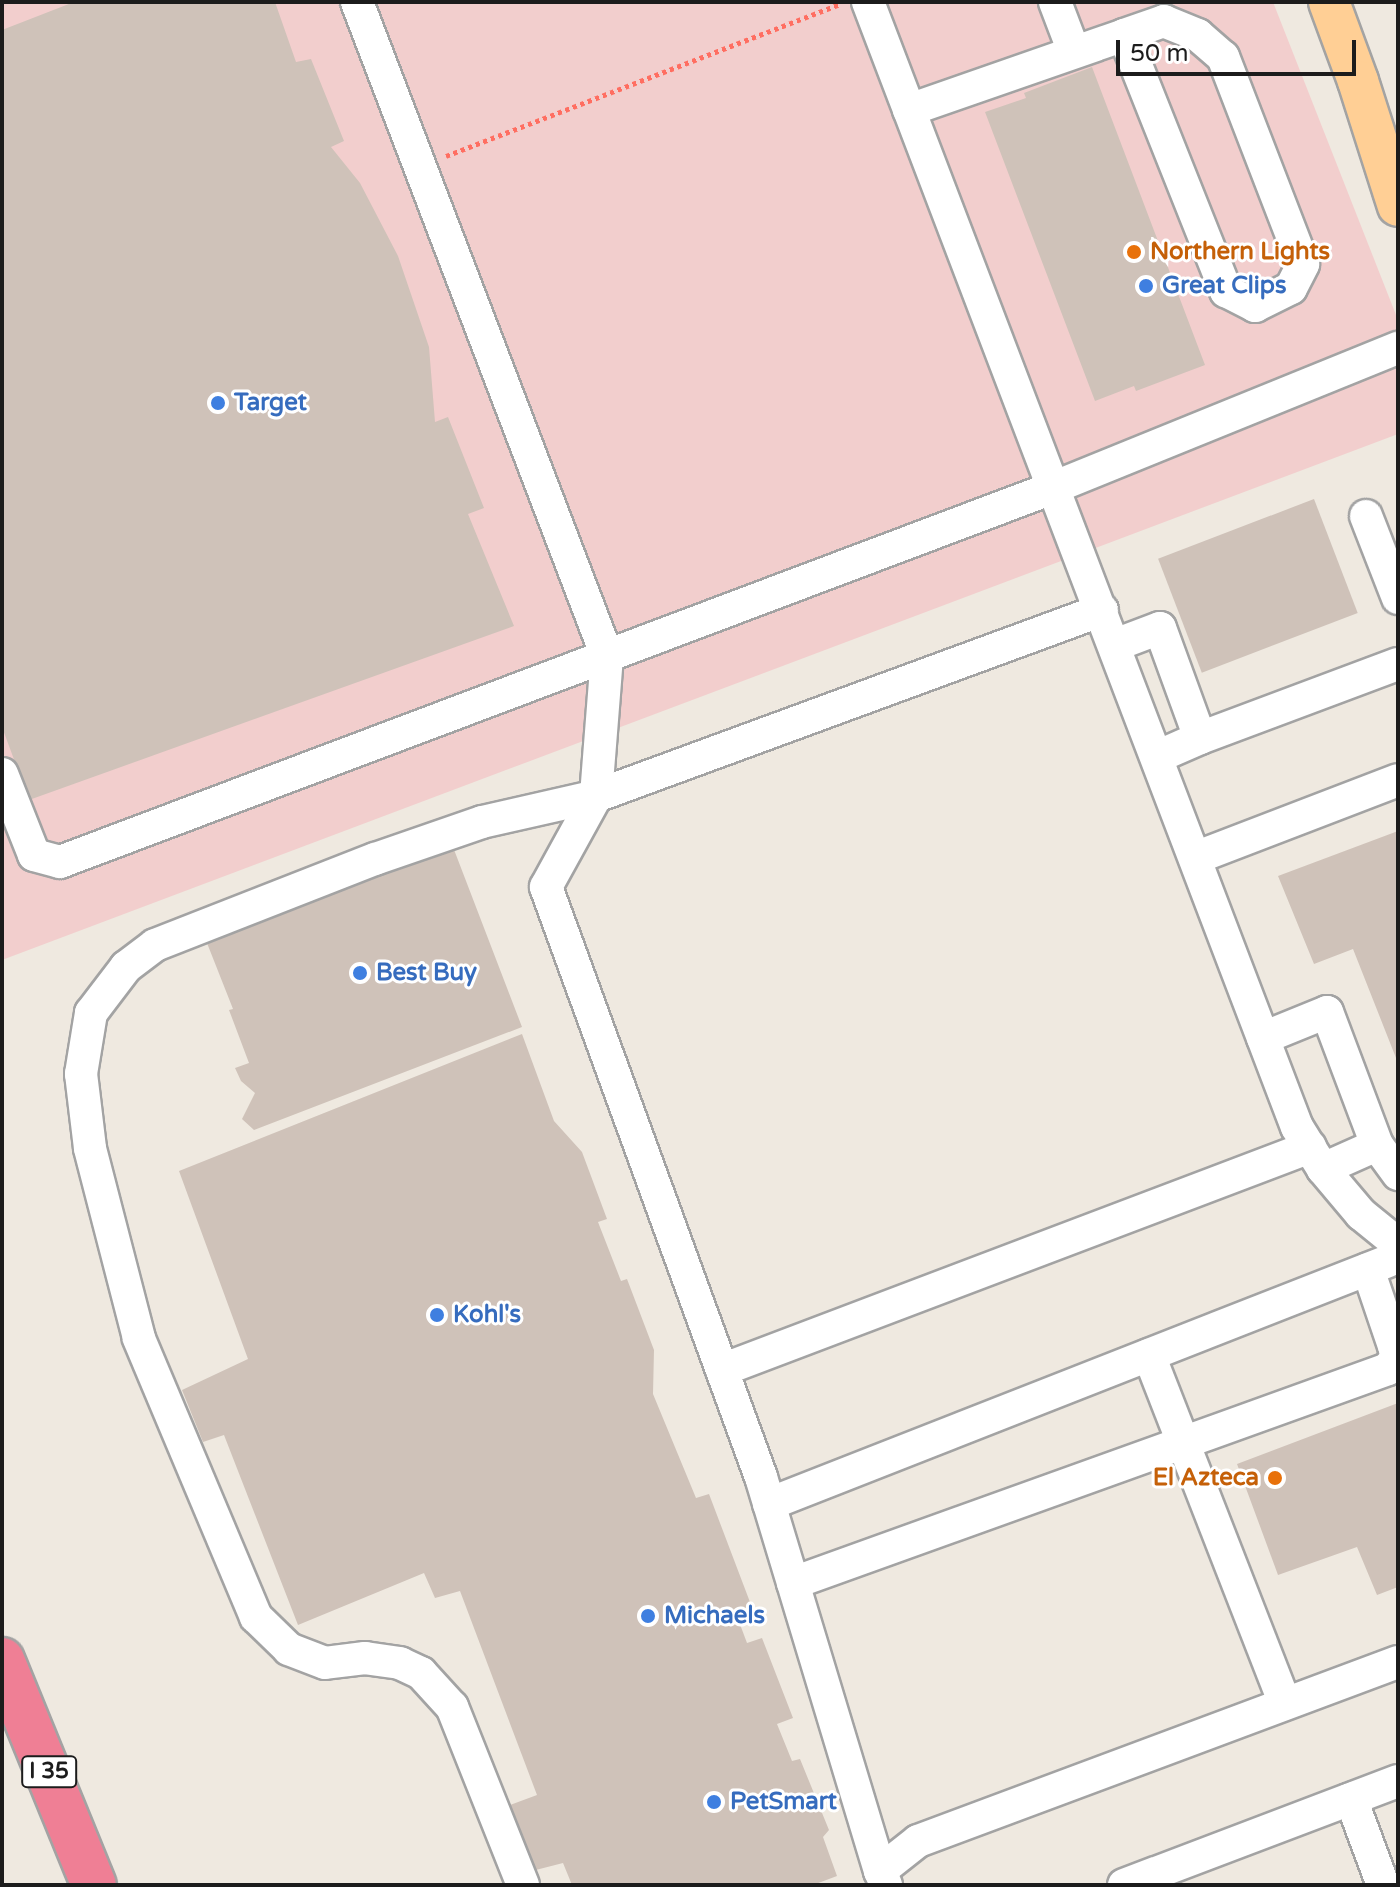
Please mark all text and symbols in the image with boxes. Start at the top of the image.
scale bar [1120,24,1360,74]
text: 50 m [1130,39,1188,68]
place label: Northern Lights [1150,238,1330,266]
marker: Northern Lights [1125,243,1143,261]
place label: Great Clips [1162,272,1286,300]
marker: Great Clips [1137,277,1155,295]
place label: Target [234,389,307,417]
marker: Target [209,394,227,412]
place label: Best Buy [376,959,477,987]
marker: Best Buy [351,964,369,982]
place label: Kohl's [453,1301,521,1329]
marker: Kohl's [428,1306,446,1324]
place label: El Azteca [1153,1464,1259,1492]
marker: El Azteca [1266,1469,1284,1487]
place label: Michaels [664,1602,765,1630]
marker: Michaels [639,1607,657,1625]
road number: I 35 [21,1754,77,1790]
place label: PetSmart [730,1788,837,1816]
marker: PetSmart [705,1793,723,1811]

